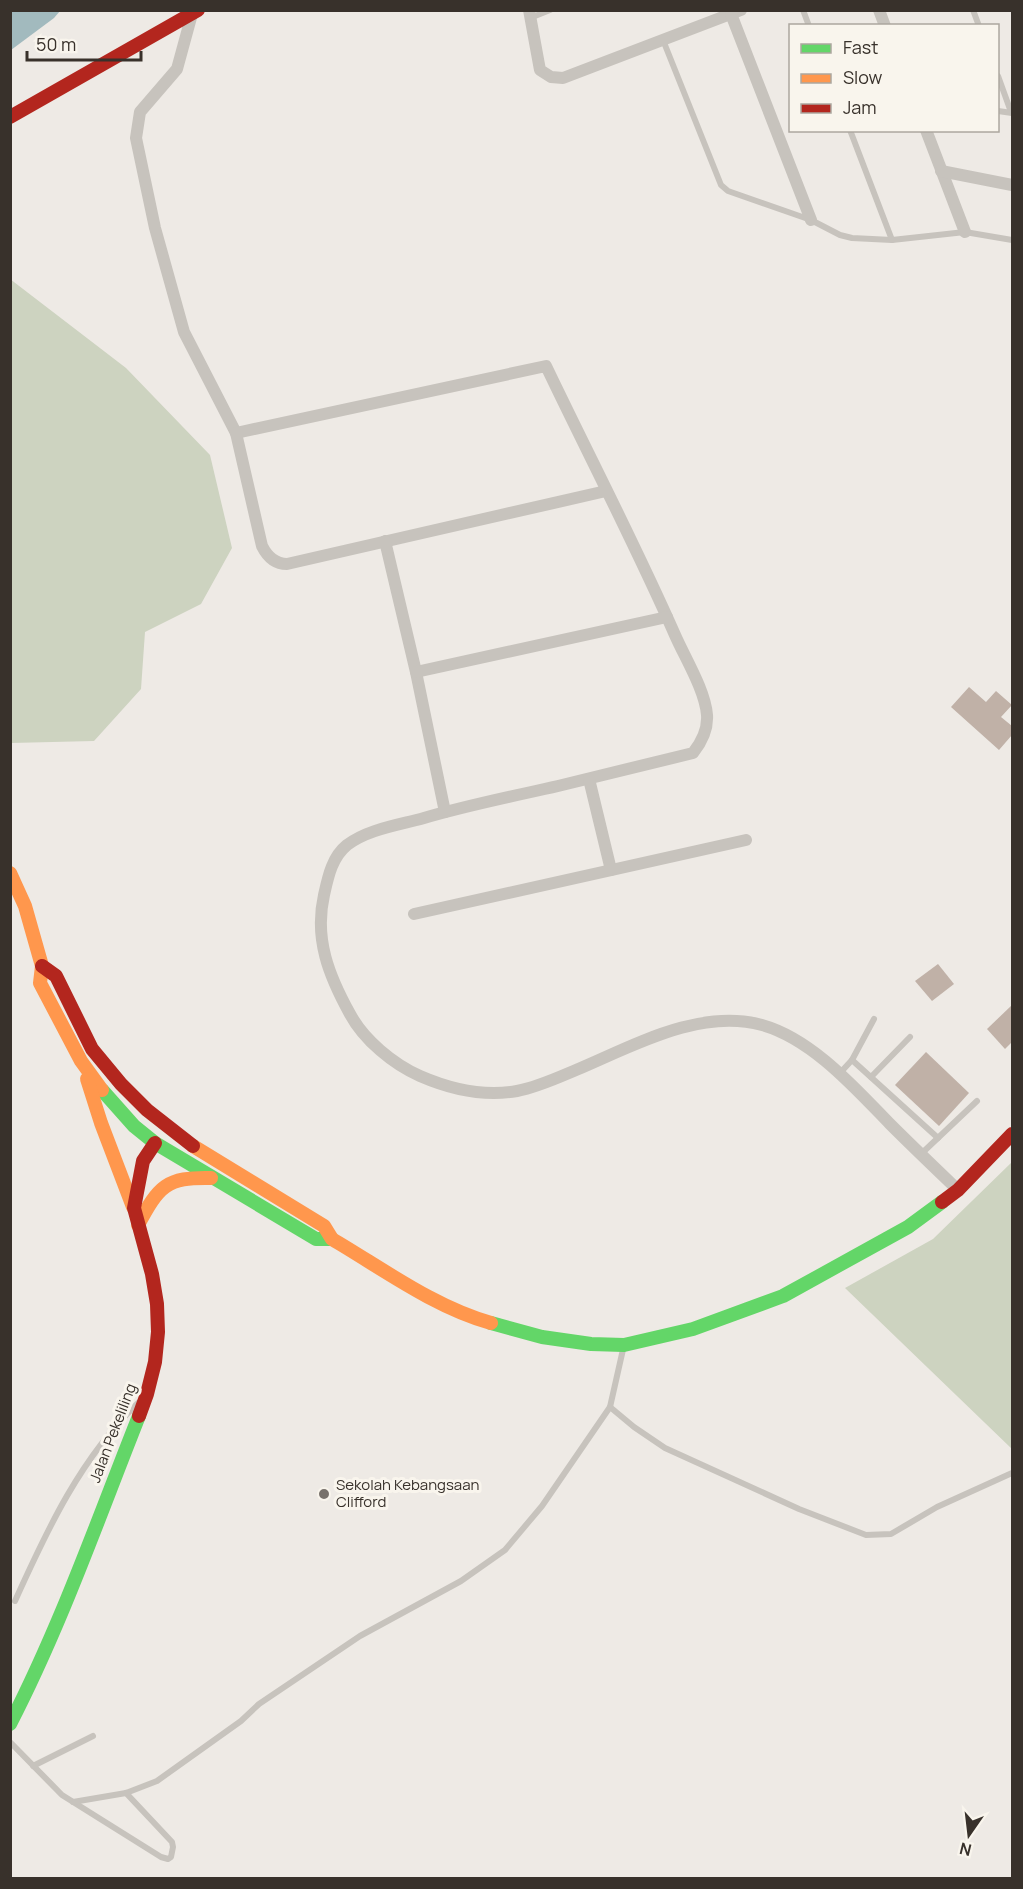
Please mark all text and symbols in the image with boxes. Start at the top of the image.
scale bar [27,24,141,62]
legend [789,24,999,132]
text: 50 m [36,32,76,56]
text: Fast [843,35,878,59]
text: Slow [843,65,883,89]
text: Jam [843,95,877,119]
street label: Jalan Pekeliling [84,1380,141,1485]
place label: Sekolah Kebangsaan Clifford [336,1474,480,1512]
marker: Sekolah Kebangsaan Clifford [317,1487,331,1501]
north arrow [939,1805,999,1865]
text: N [957,1837,974,1862]

